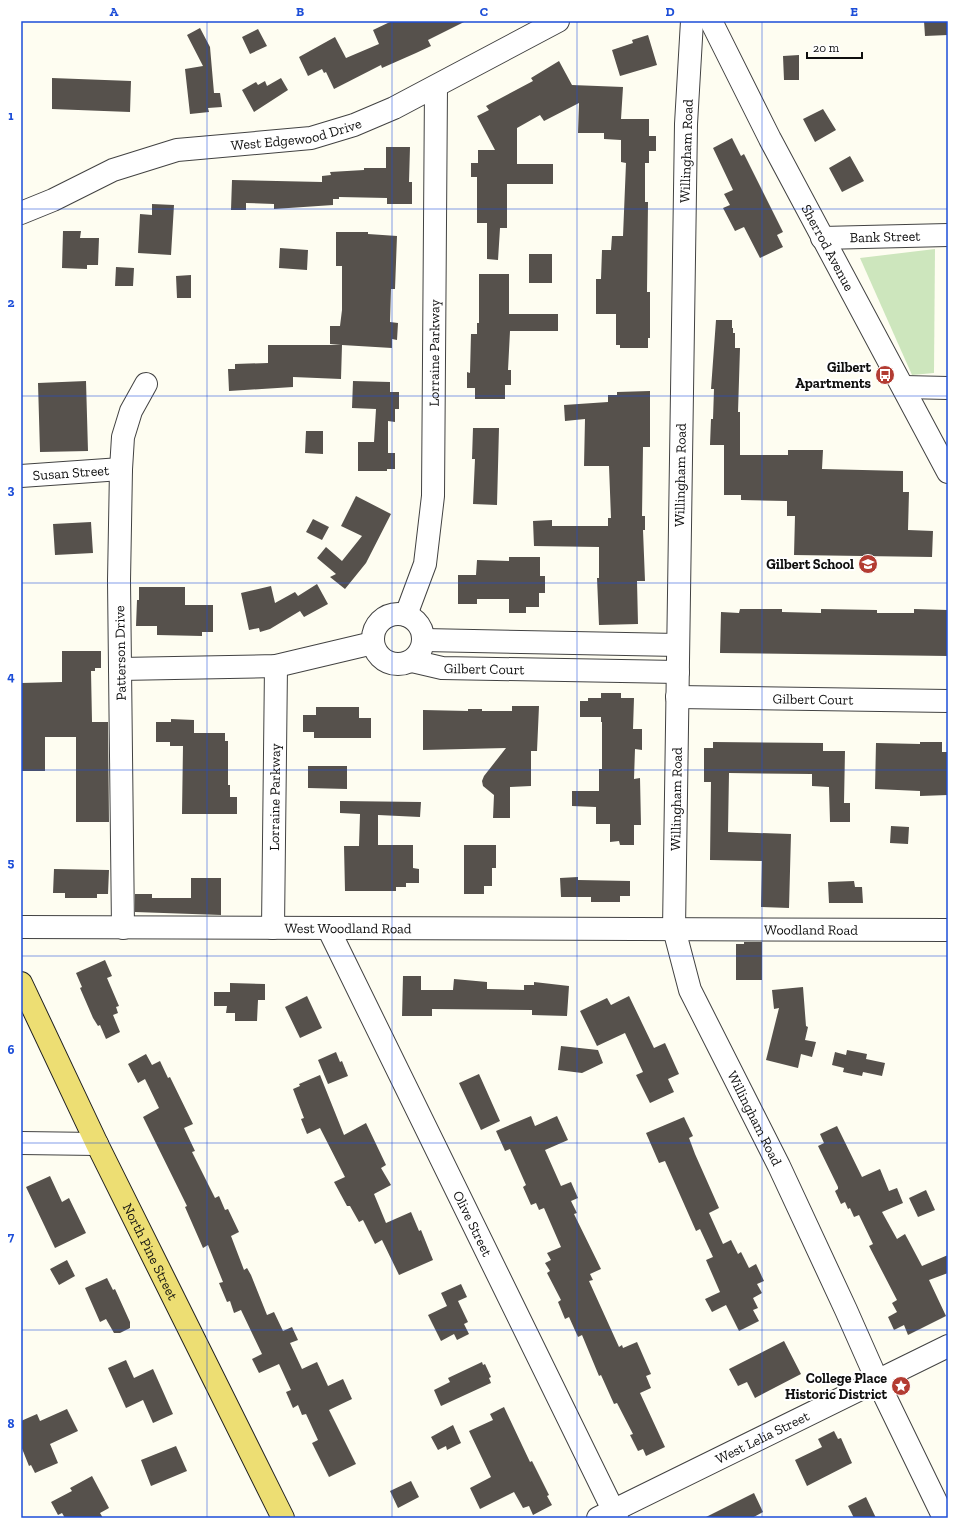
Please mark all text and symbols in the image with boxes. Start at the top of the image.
text: A [110,4,119,19]
text: B [296,4,304,19]
text: C [480,4,488,19]
text: D [665,4,675,19]
text: E [850,4,858,19]
scale bar [807,34,862,60]
text: 20 m [813,41,840,55]
street label: Willingham Road [676,99,697,203]
text: 1 [8,108,14,123]
street label: West Edgewood Drive [230,115,364,154]
street label: Sherrod Avenue [798,202,858,294]
street label: Bank Street [849,228,921,246]
text: 2 [8,295,15,310]
street label: Lorraine Parkway [426,298,443,407]
place label: Gilbert Apartments [795,359,872,392]
bus stop icon: Gilbert Apartments [874,364,896,386]
street label: Willingham Road [671,423,690,527]
street label: Susan Street [32,462,110,484]
text: 3 [8,482,15,497]
school or university icon: Gilbert School [857,553,879,575]
place label: Gilbert School [766,556,854,573]
street label: Patterson Drive [111,605,130,701]
street label: Gilbert Court [444,660,526,678]
text: 4 [7,669,15,684]
street label: Gilbert Court [772,690,854,709]
street label: Lorraine Parkway [266,742,284,851]
street label: Willingham Road [667,747,686,851]
text: 5 [8,855,15,870]
street label: West Woodland Road [284,920,412,937]
street label: Woodland Road [764,921,858,939]
text: 6 [8,1042,15,1057]
street label: Willingham Road [723,1068,786,1169]
street label: Olive Street [449,1188,496,1260]
street label: North Pine Street [119,1200,182,1304]
text: 7 [8,1229,15,1244]
place label: College Place Historic District [785,1370,887,1403]
place icon: College Place Historic District [890,1375,912,1397]
street label: West Lelia Street [713,1407,813,1468]
text: 8 [7,1416,15,1431]

